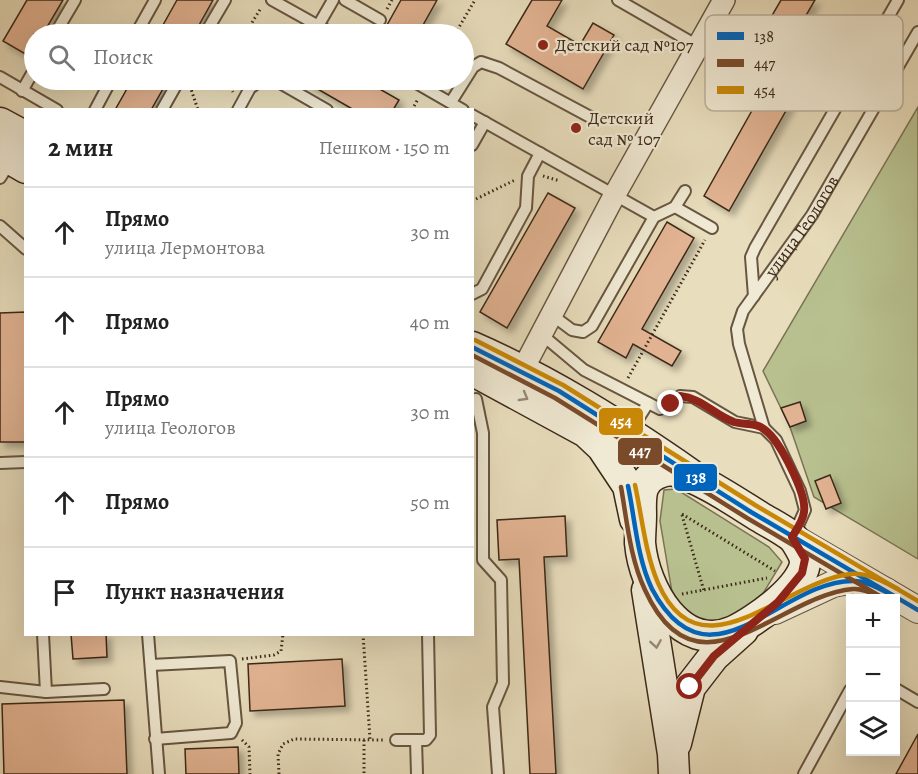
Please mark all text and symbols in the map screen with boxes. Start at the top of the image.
legend [705,15,903,111]
search box [24,24,474,90]
text: 138 [754,26,774,48]
place label: Детский сад №107 [555,33,694,57]
marker: Детский сад №107 [536,38,550,52]
icon: search [45,41,78,74]
text: Поиск [93,42,153,72]
text: 447 [754,53,775,75]
text: 454 [754,80,775,102]
place label: Детский сад № 107 [588,106,661,151]
marker: Детский сад № 107 [569,121,583,135]
text: 2 мин [48,130,113,165]
text: Пешком · 150 m [319,134,450,161]
street label: улица Геологов [759,171,844,283]
text: Прямо [105,204,169,234]
icon: ahead [48,216,81,249]
text: 30 m [410,219,450,246]
text: улица Лермонтова [105,234,265,261]
icon: ahead [48,306,81,339]
text: Прямо [105,307,169,337]
text: 40 m [410,309,450,336]
text: Прямо [105,384,169,414]
one-way arrow [518,390,528,401]
route end [657,390,683,416]
icon: ahead [48,396,81,429]
text: 30 m [410,399,450,426]
line badge: 454 [598,407,644,436]
text: 454 [610,411,632,433]
text: улица Геологов [105,414,236,441]
line badge: 447 [617,437,663,466]
text: 447 [629,441,651,463]
line badge: 138 [673,463,718,492]
text: 138 [686,467,706,489]
icon: ahead [48,486,81,519]
text: Прямо [105,487,169,517]
text: 50 m [410,489,450,516]
icon: arrive [48,576,81,609]
text: Пункт назначения [105,577,284,607]
map controls [846,594,900,756]
button: + [846,594,900,648]
one-way arrow [649,638,662,648]
button: − [846,648,900,702]
route start [676,673,702,699]
button: layers [846,702,900,756]

